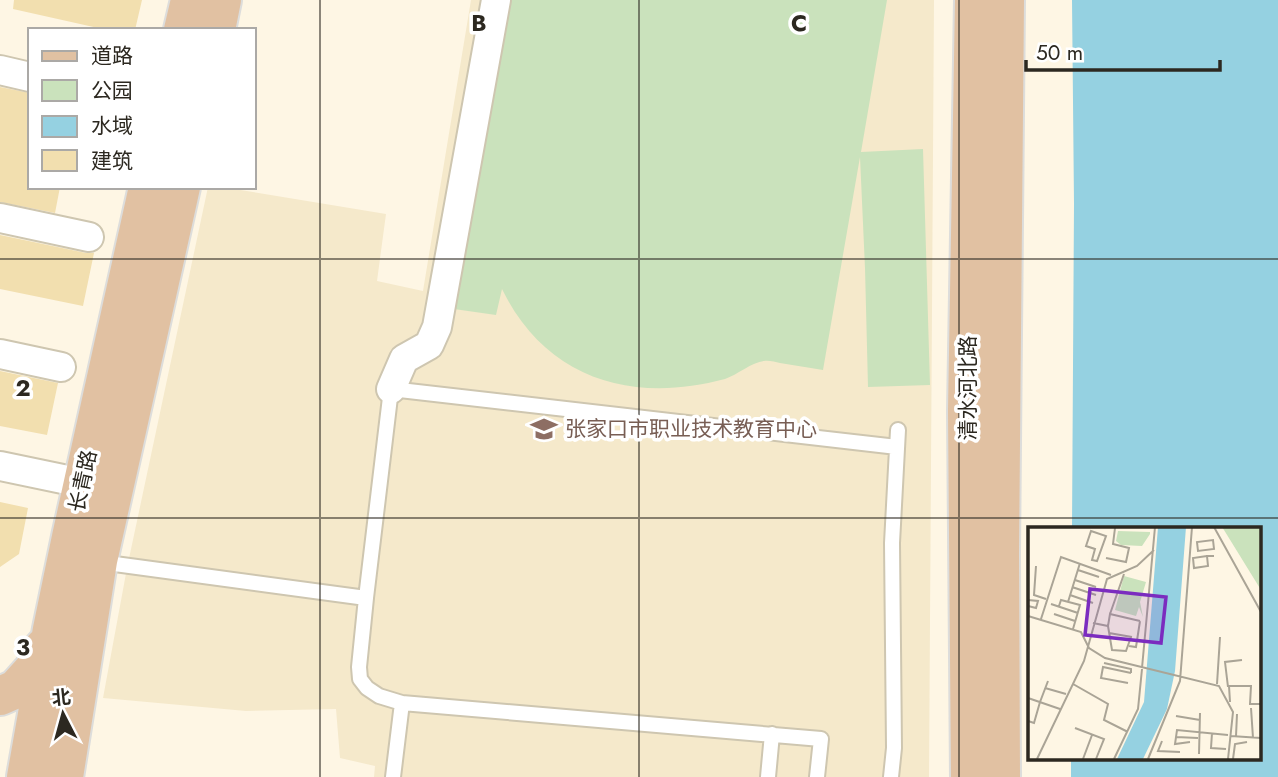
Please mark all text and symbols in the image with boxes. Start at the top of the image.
text: B [471,6,487,40]
text: C [791,6,807,40]
legend [28,28,256,189]
scale bar [1026,28,1220,72]
text: 50 m [1036,38,1083,68]
text: 道路 [91,41,133,71]
text: 公园 [91,76,133,106]
text: 水域 [91,111,133,141]
text: 建筑 [91,146,133,176]
street label: 清水河北路 [953,336,983,441]
text: 2 [15,371,31,405]
school or university icon: 张家口市职业技术教育中心 [529,414,559,444]
place label: 张家口市职业技术教育中心 [565,414,817,444]
street label: 长青路 [62,447,104,515]
inset map [1028,527,1260,760]
text: 3 [16,630,30,664]
north arrow [28,679,98,749]
text: 北 [50,683,72,712]

